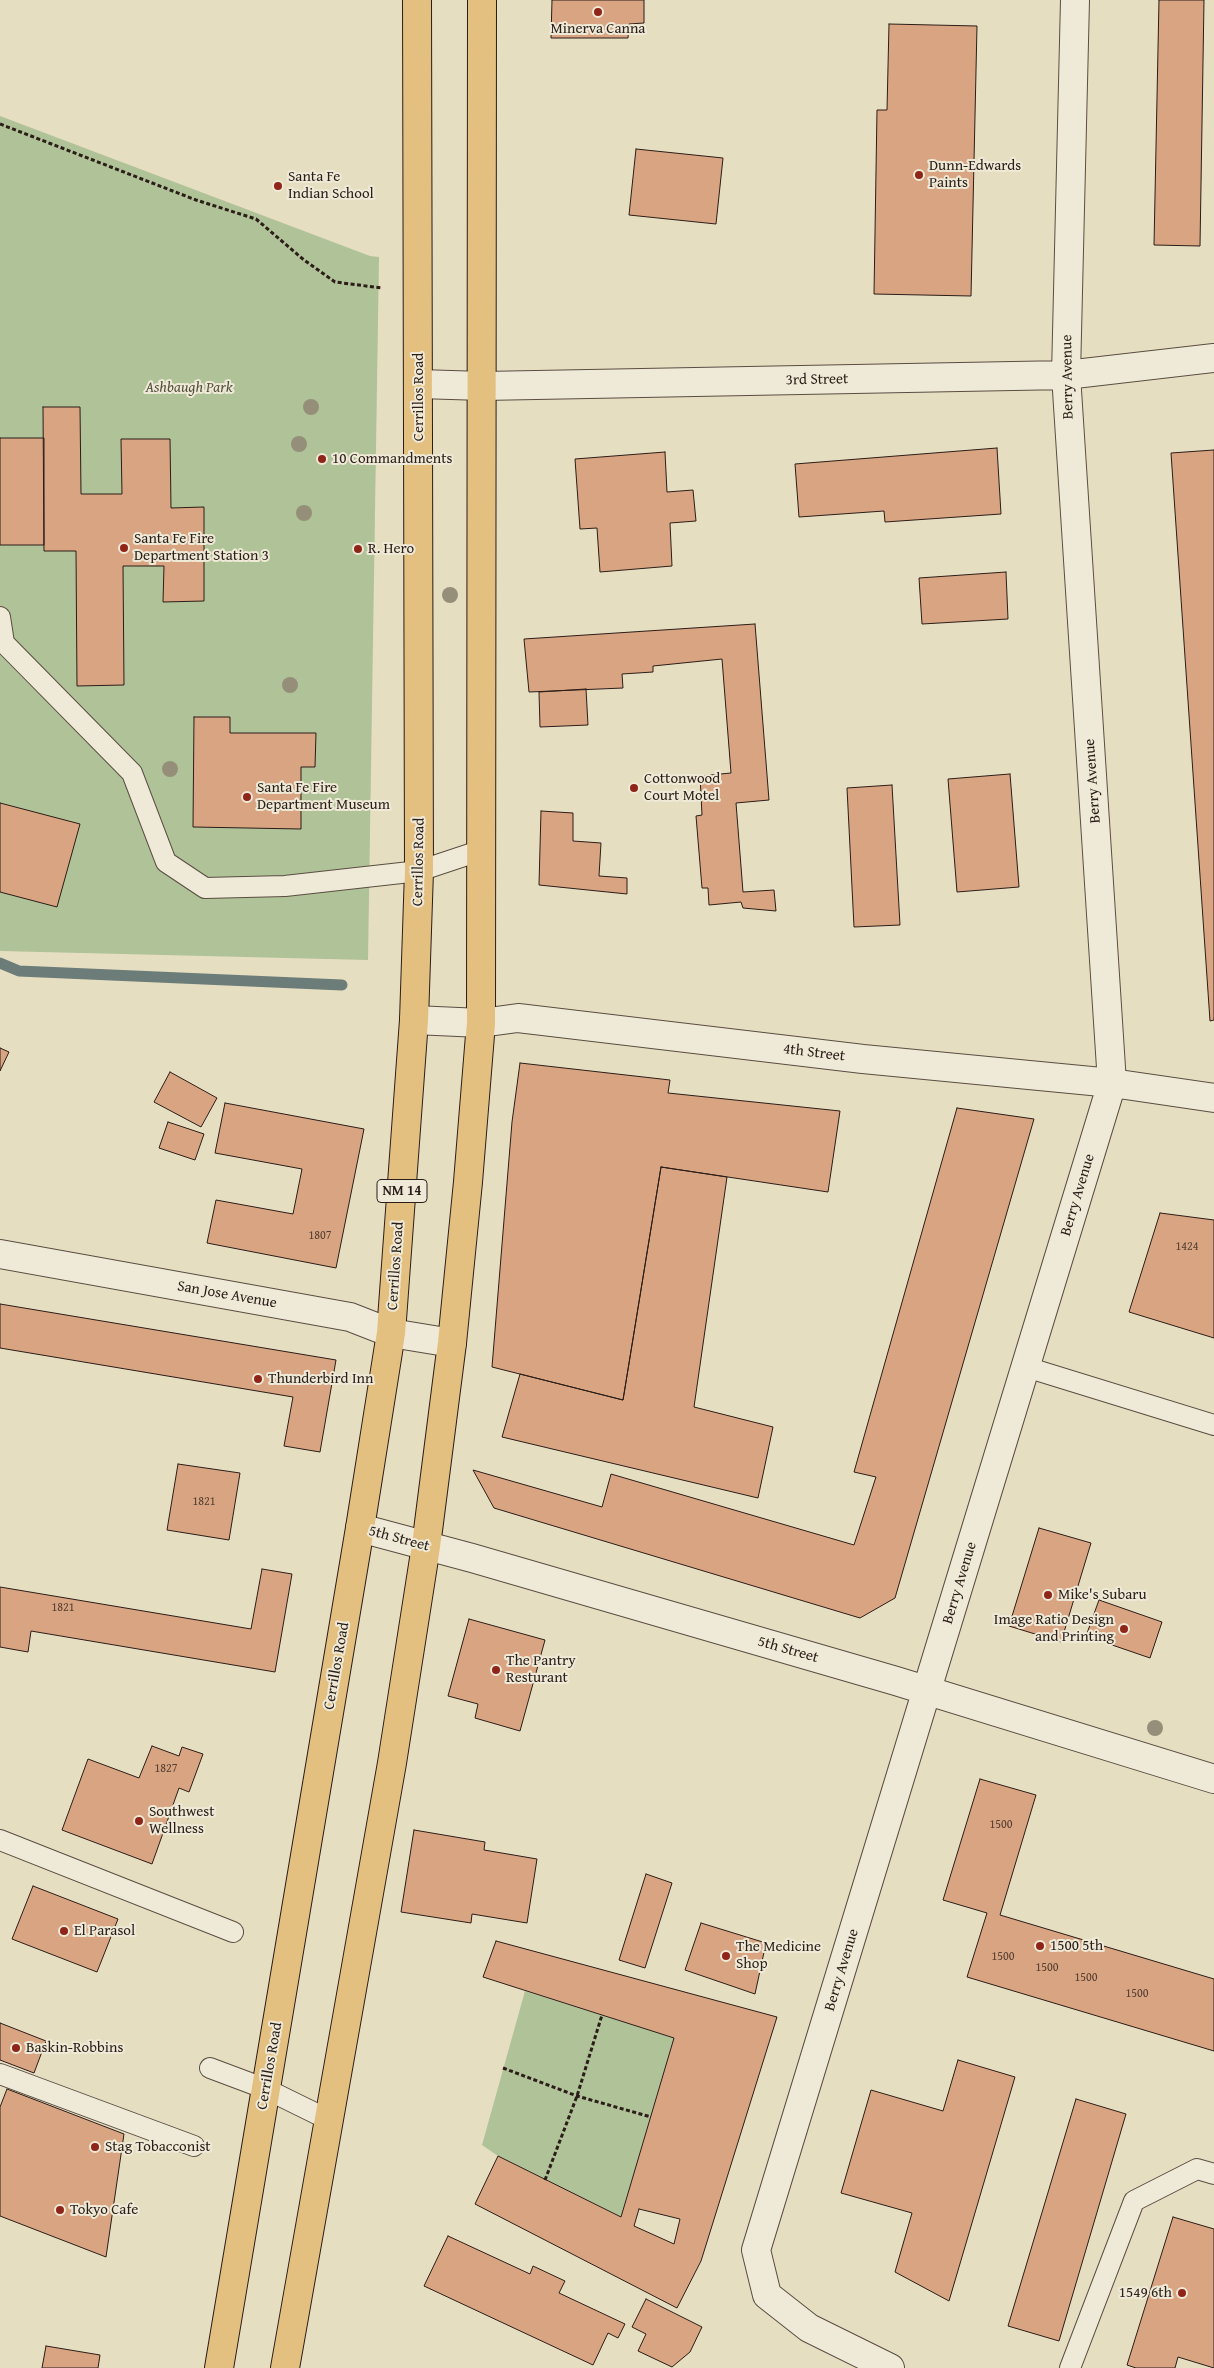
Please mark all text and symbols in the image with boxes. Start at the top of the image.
marker: Minerva Canna [592,6,604,18]
place label: Minerva Canna [551,20,645,38]
place label: Dunn-Edwards Paints [929,157,1021,192]
place label: Santa Fe Indian School [288,168,374,203]
marker: Dunn-Edwards Paints [913,169,925,181]
marker: Santa Fe Indian School [272,180,284,192]
street label: Berry Avenue [1058,334,1078,420]
street label: Cerrillos Road [410,353,428,441]
street label: 3rd Street [786,370,848,390]
park label: Ashbaugh Park [145,379,233,397]
place label: 10 Commandments [332,450,453,468]
marker: 10 Commandments [316,453,328,465]
place label: Santa Fe Fire Department Station 3 [134,530,269,565]
place label: R. Hero [368,540,414,558]
marker: Santa Fe Fire Department Station 3 [118,542,130,554]
marker: R. Hero [352,543,364,555]
street label: Berry Avenue [1081,738,1105,824]
place label: Cottonwood Court Motel [644,770,720,805]
place label: Santa Fe Fire Department Museum [257,779,390,814]
marker: Cottonwood Court Motel [628,782,640,794]
marker: Santa Fe Fire Department Museum [241,791,253,803]
street label: Cerrillos Road [409,818,429,906]
street label: 4th Street [782,1040,846,1066]
street label: Berry Avenue [1057,1152,1099,1238]
road number: NM 14 [377,1180,427,1202]
street label: Cerrillos Road [384,1221,408,1311]
house number: 1807 [308,1229,332,1243]
house number: 1424 [1175,1240,1199,1254]
street label: San Jose Avenue [176,1277,278,1313]
place label: Thunderbird Inn [268,1370,373,1388]
marker: Thunderbird Inn [252,1373,264,1385]
house number: 1821 [192,1495,216,1509]
street label: 5th Street [367,1522,431,1556]
street label: Berry Avenue [939,1540,981,1626]
place label: Mike's Subaru [1058,1586,1147,1604]
marker: Mike's Subaru [1042,1589,1054,1601]
house number: 1821 [51,1601,75,1615]
place label: Image Ratio Design and Printing [994,1611,1114,1646]
street label: Cerrillos Road [320,1621,354,1711]
marker: Image Ratio Design and Printing [1118,1623,1130,1635]
street label: 5th Street [756,1633,820,1667]
place label: The Pantry Resturant [506,1652,576,1687]
marker: The Pantry Resturant [490,1664,502,1676]
house number: 1827 [154,1762,178,1776]
place label: Southwest Wellness [149,1803,214,1838]
marker: Southwest Wellness [133,1815,145,1827]
house number: 1500 [989,1818,1013,1832]
place label: El Parasol [74,1922,135,1940]
marker: El Parasol [58,1925,70,1937]
street label: Berry Avenue [821,1927,863,2013]
place label: 1500 5th [1050,1937,1103,1955]
place label: The Medicine Shop [736,1938,821,1973]
marker: 1500 5th [1034,1940,1046,1952]
marker: The Medicine Shop [720,1950,732,1962]
house number: 1500 [991,1950,1015,1964]
house number: 1500 [1035,1961,1059,1975]
house number: 1500 [1074,1971,1098,1985]
house number: 1500 [1125,1987,1149,2001]
street label: Cerrillos Road [253,2021,287,2111]
place label: Baskin-Robbins [26,2039,123,2057]
marker: Baskin-Robbins [10,2042,22,2054]
place label: Stag Tobacconist [105,2138,211,2156]
marker: Stag Tobacconist [89,2141,101,2153]
place label: Tokyo Cafe [70,2201,138,2219]
marker: Tokyo Cafe [54,2204,66,2216]
place label: 1549 6th [1119,2284,1172,2302]
marker: 1549 6th [1176,2287,1188,2299]

